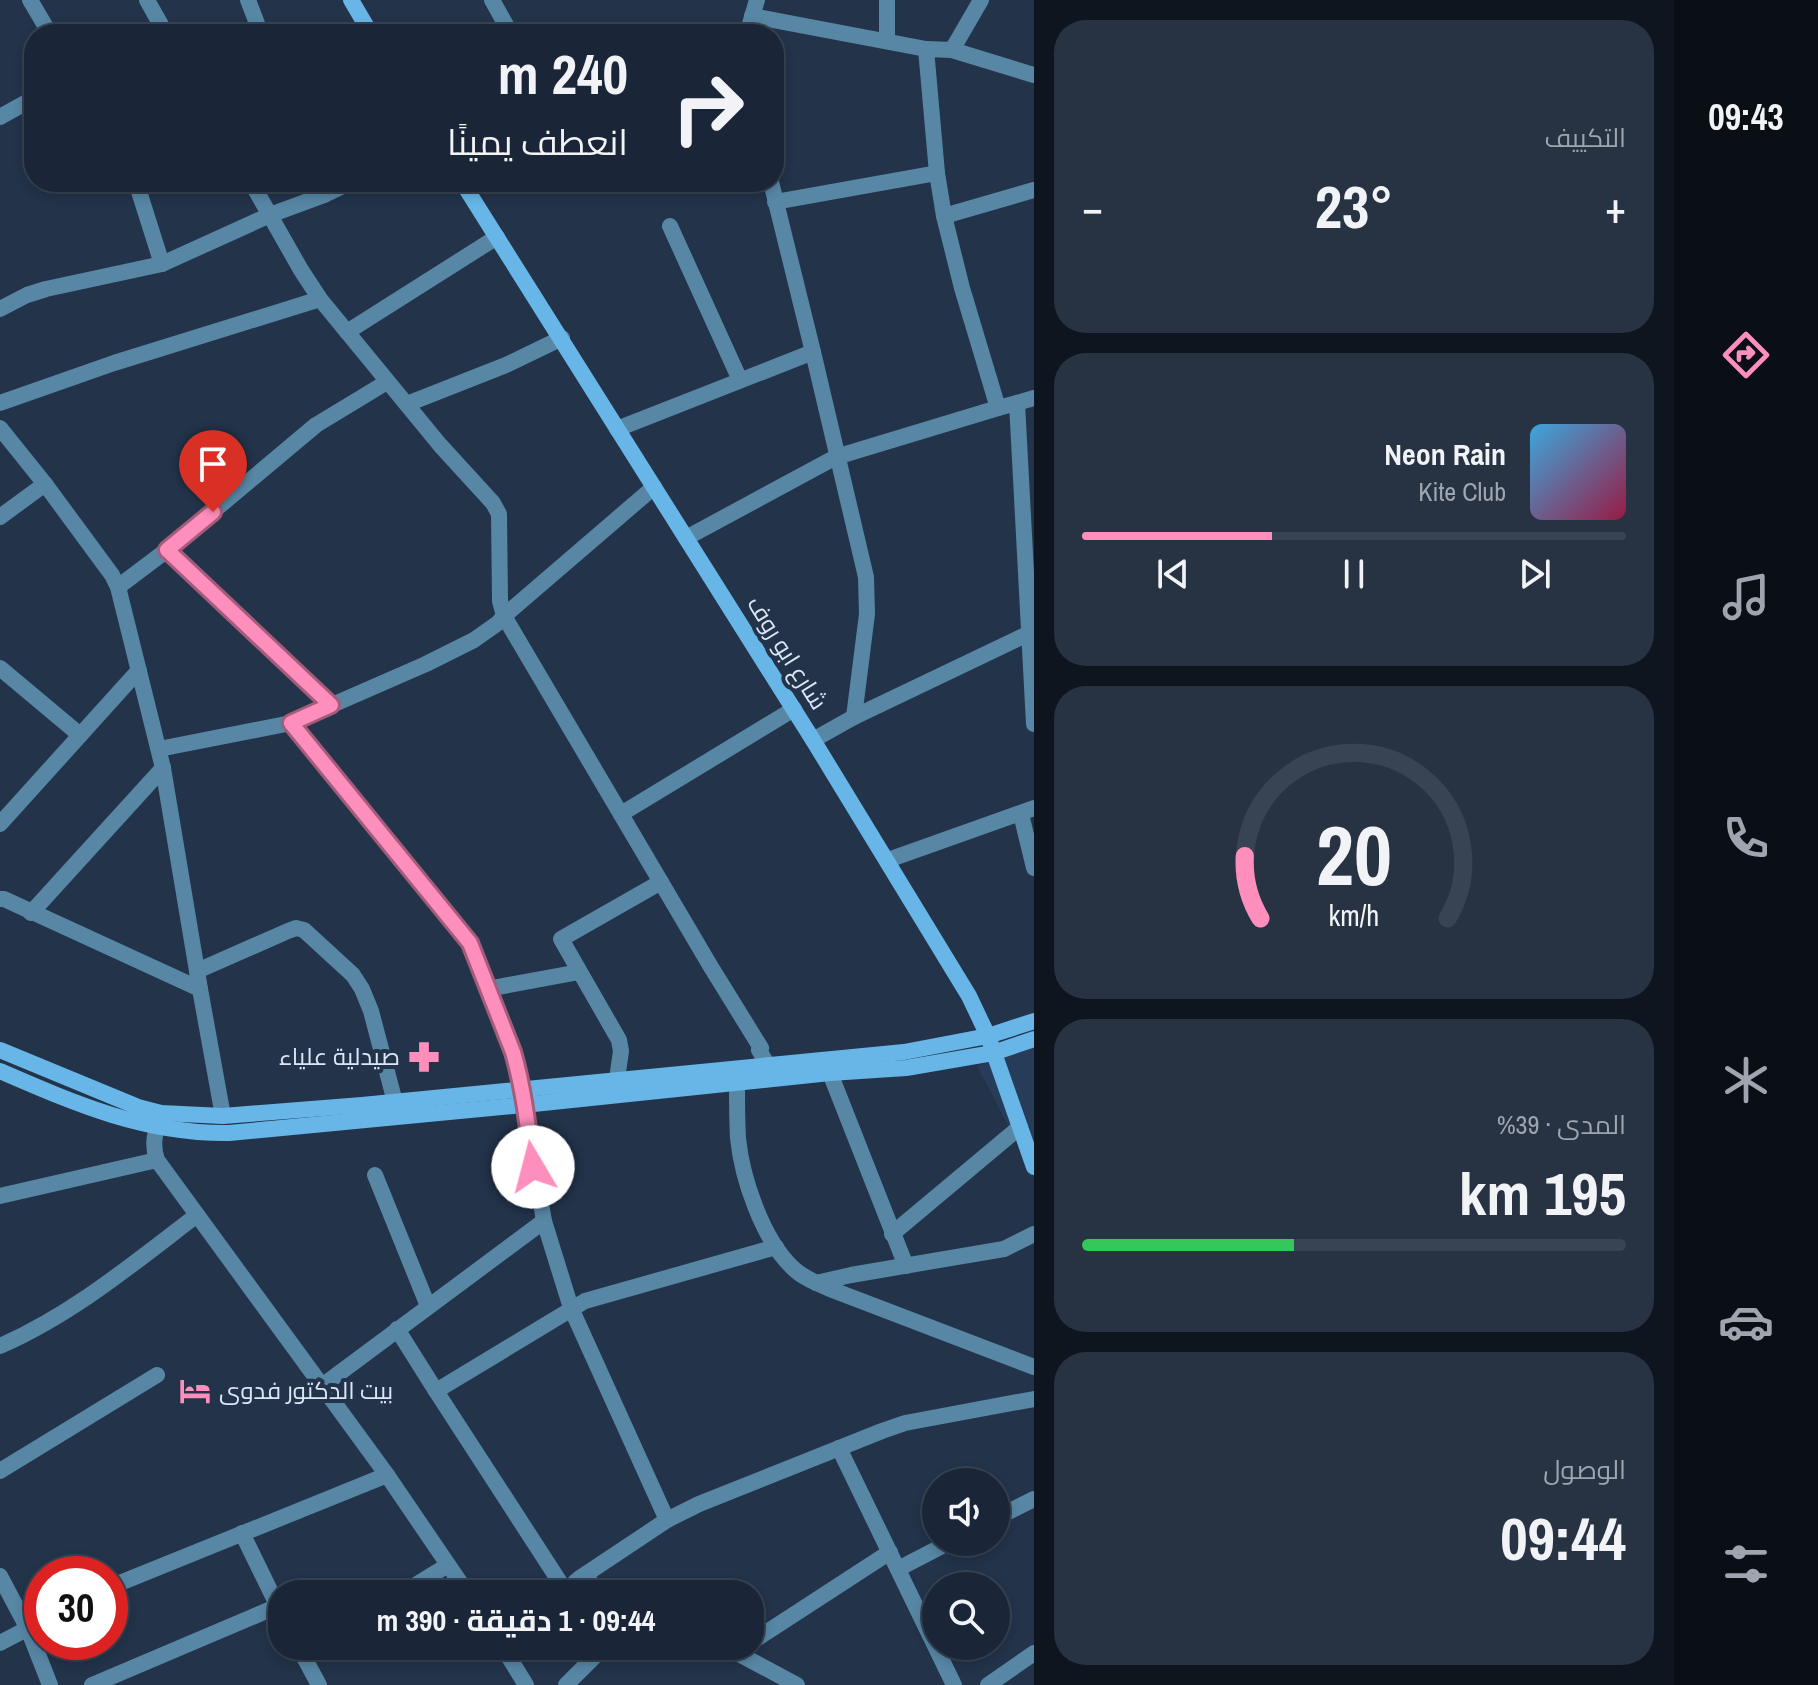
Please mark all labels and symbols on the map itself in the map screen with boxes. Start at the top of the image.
pin [179,430,247,512]
street label: شارع ابو روف [739,590,835,716]
place label: صيدلية علياء [279,1040,400,1072]
pharmacy icon: صيدلية علياء [407,1040,441,1074]
position arrow [491,1125,575,1209]
hotel icon: بيت الدكتور فدوى [178,1374,212,1408]
place label: بيت الدكتور فدوى [219,1374,393,1406]
speed limit sign: 30 [24,1556,128,1660]

